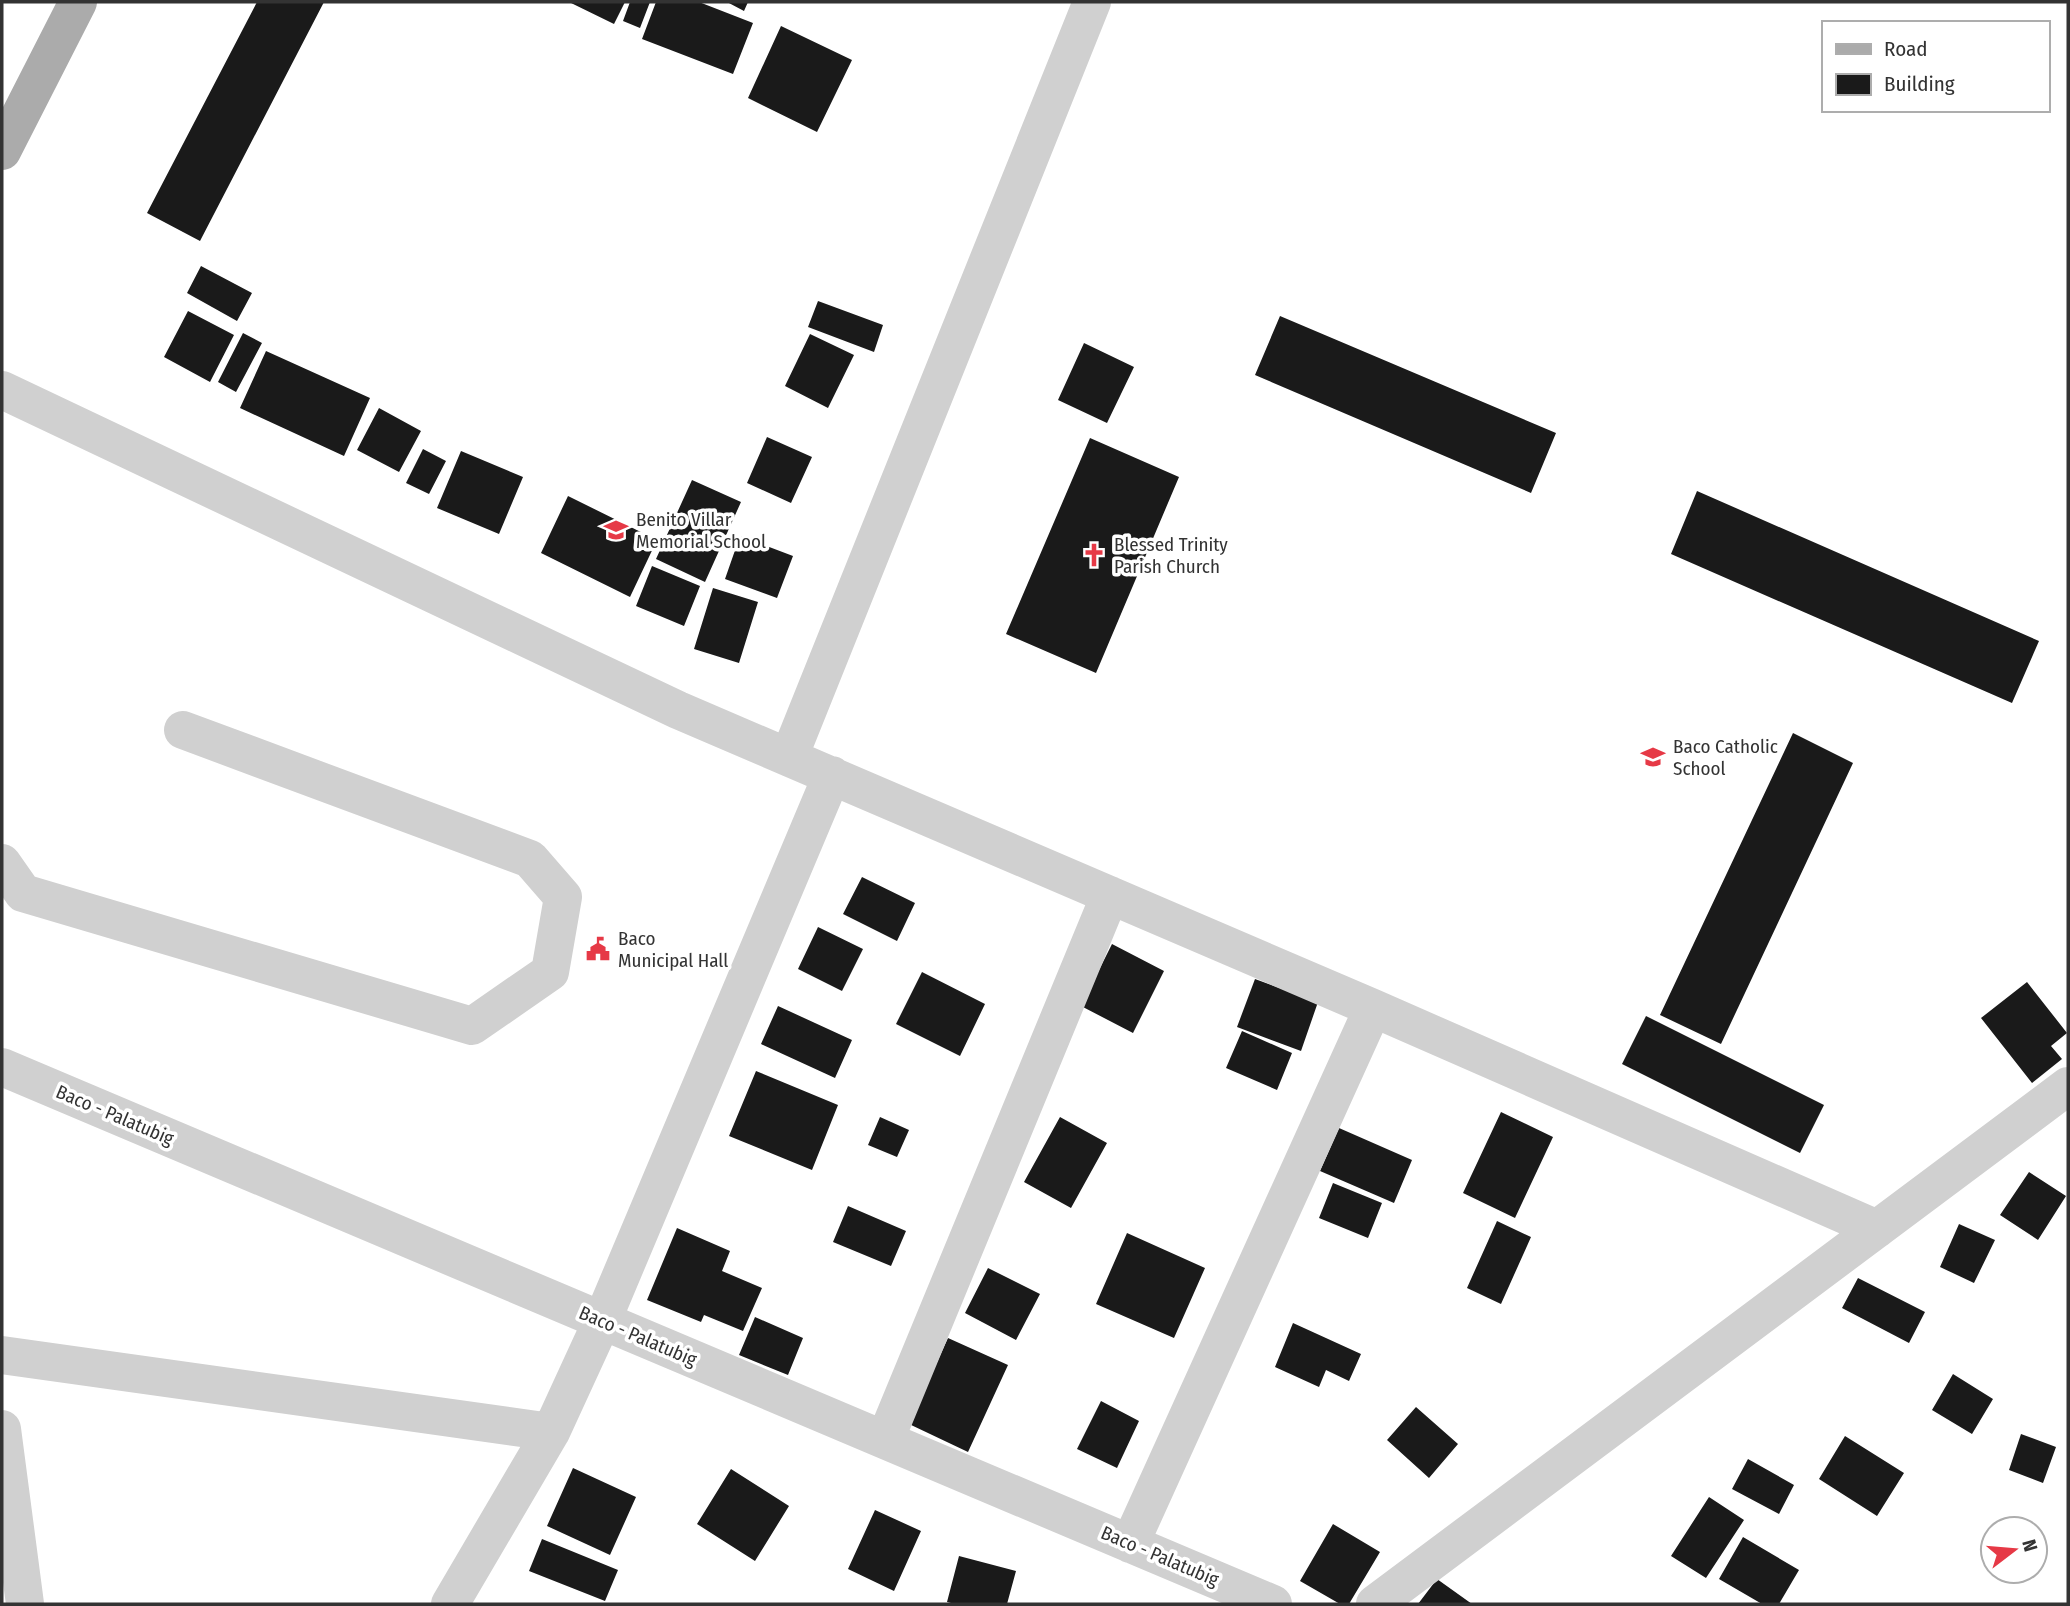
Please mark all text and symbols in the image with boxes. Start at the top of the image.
legend [1822,21,2049,112]
text: Road [1884,36,1928,62]
text: Building [1884,71,1955,97]
place label: Benito Villar Memorial School [636,508,766,553]
school or university icon: Benito Villar Memorial School [602,516,630,544]
place label: Blessed Trinity Parish Church [1114,533,1228,578]
church icon: Blessed Trinity Parish Church [1080,541,1108,569]
place label: Baco Catholic School [1673,735,1778,780]
school or university icon: Baco Catholic School [1639,743,1667,771]
place label: Baco Municipal Hall [618,927,728,972]
public building icon: Baco Municipal Hall [584,935,612,963]
street label: Baco - Palatubig [53,1080,177,1150]
street label: Baco - Palatubig [576,1301,700,1371]
north arrow [1979,1515,2049,1585]
street label: Baco - Palatubig [1098,1521,1222,1591]
text: N [2017,1537,2042,1554]

